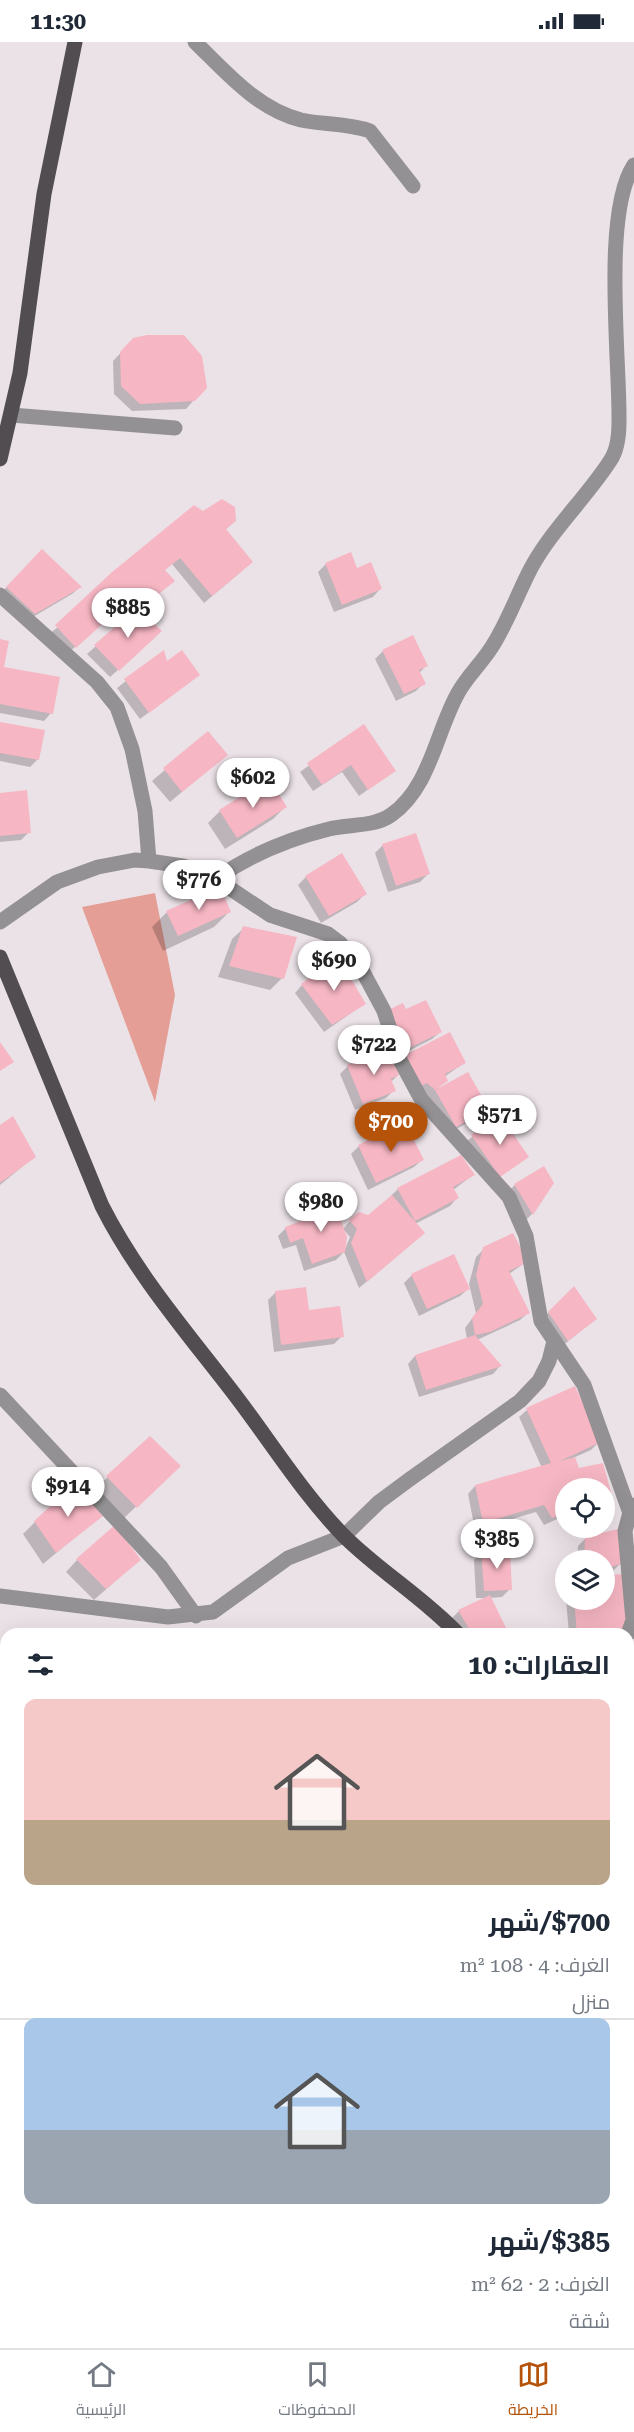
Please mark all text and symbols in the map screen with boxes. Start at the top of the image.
text: 11:30 [30,9,86,34]
pin: $885 [92,588,164,639]
text: $885 [106,595,150,619]
pin: $602 [217,758,289,809]
text: $602 [231,765,275,789]
pin: $776 [163,860,235,911]
text: $776 [177,867,221,891]
pin: $690 [298,941,370,992]
text: $690 [312,948,356,972]
pin: $722 [338,1025,410,1076]
text: $722 [352,1032,396,1056]
pin: $571 [464,1095,536,1146]
pin: $700 [355,1102,427,1153]
text: $571 [478,1102,522,1126]
text: $700 [369,1109,413,1133]
pin: $980 [285,1182,357,1233]
text: $980 [299,1189,343,1213]
pin: $914 [32,1467,104,1518]
text: $914 [46,1474,90,1498]
map controls [555,1478,615,1610]
button: locate [555,1478,615,1538]
pin: $385 [461,1519,533,1570]
text: $385 [475,1526,519,1550]
button: layers [555,1550,615,1610]
icon: filters [24,1648,57,1681]
text: العقارات: 10 [468,1650,610,1680]
icon: home [263,1738,371,1846]
text: $700/شهر [489,1907,610,1937]
text: الغرف: 4 · 108 m² [460,1953,610,1977]
text: منزل [572,1990,610,2014]
icon: home [263,2057,371,2165]
text: $385/شهر [489,2226,610,2256]
text: الغرف: 2 · 62 m² [471,2272,610,2296]
text: شقة [569,2309,610,2333]
tab: الرئيسية [76,2358,126,2424]
tab: المحفوظات [278,2358,356,2424]
tab: الخريطة [508,2358,558,2424]

